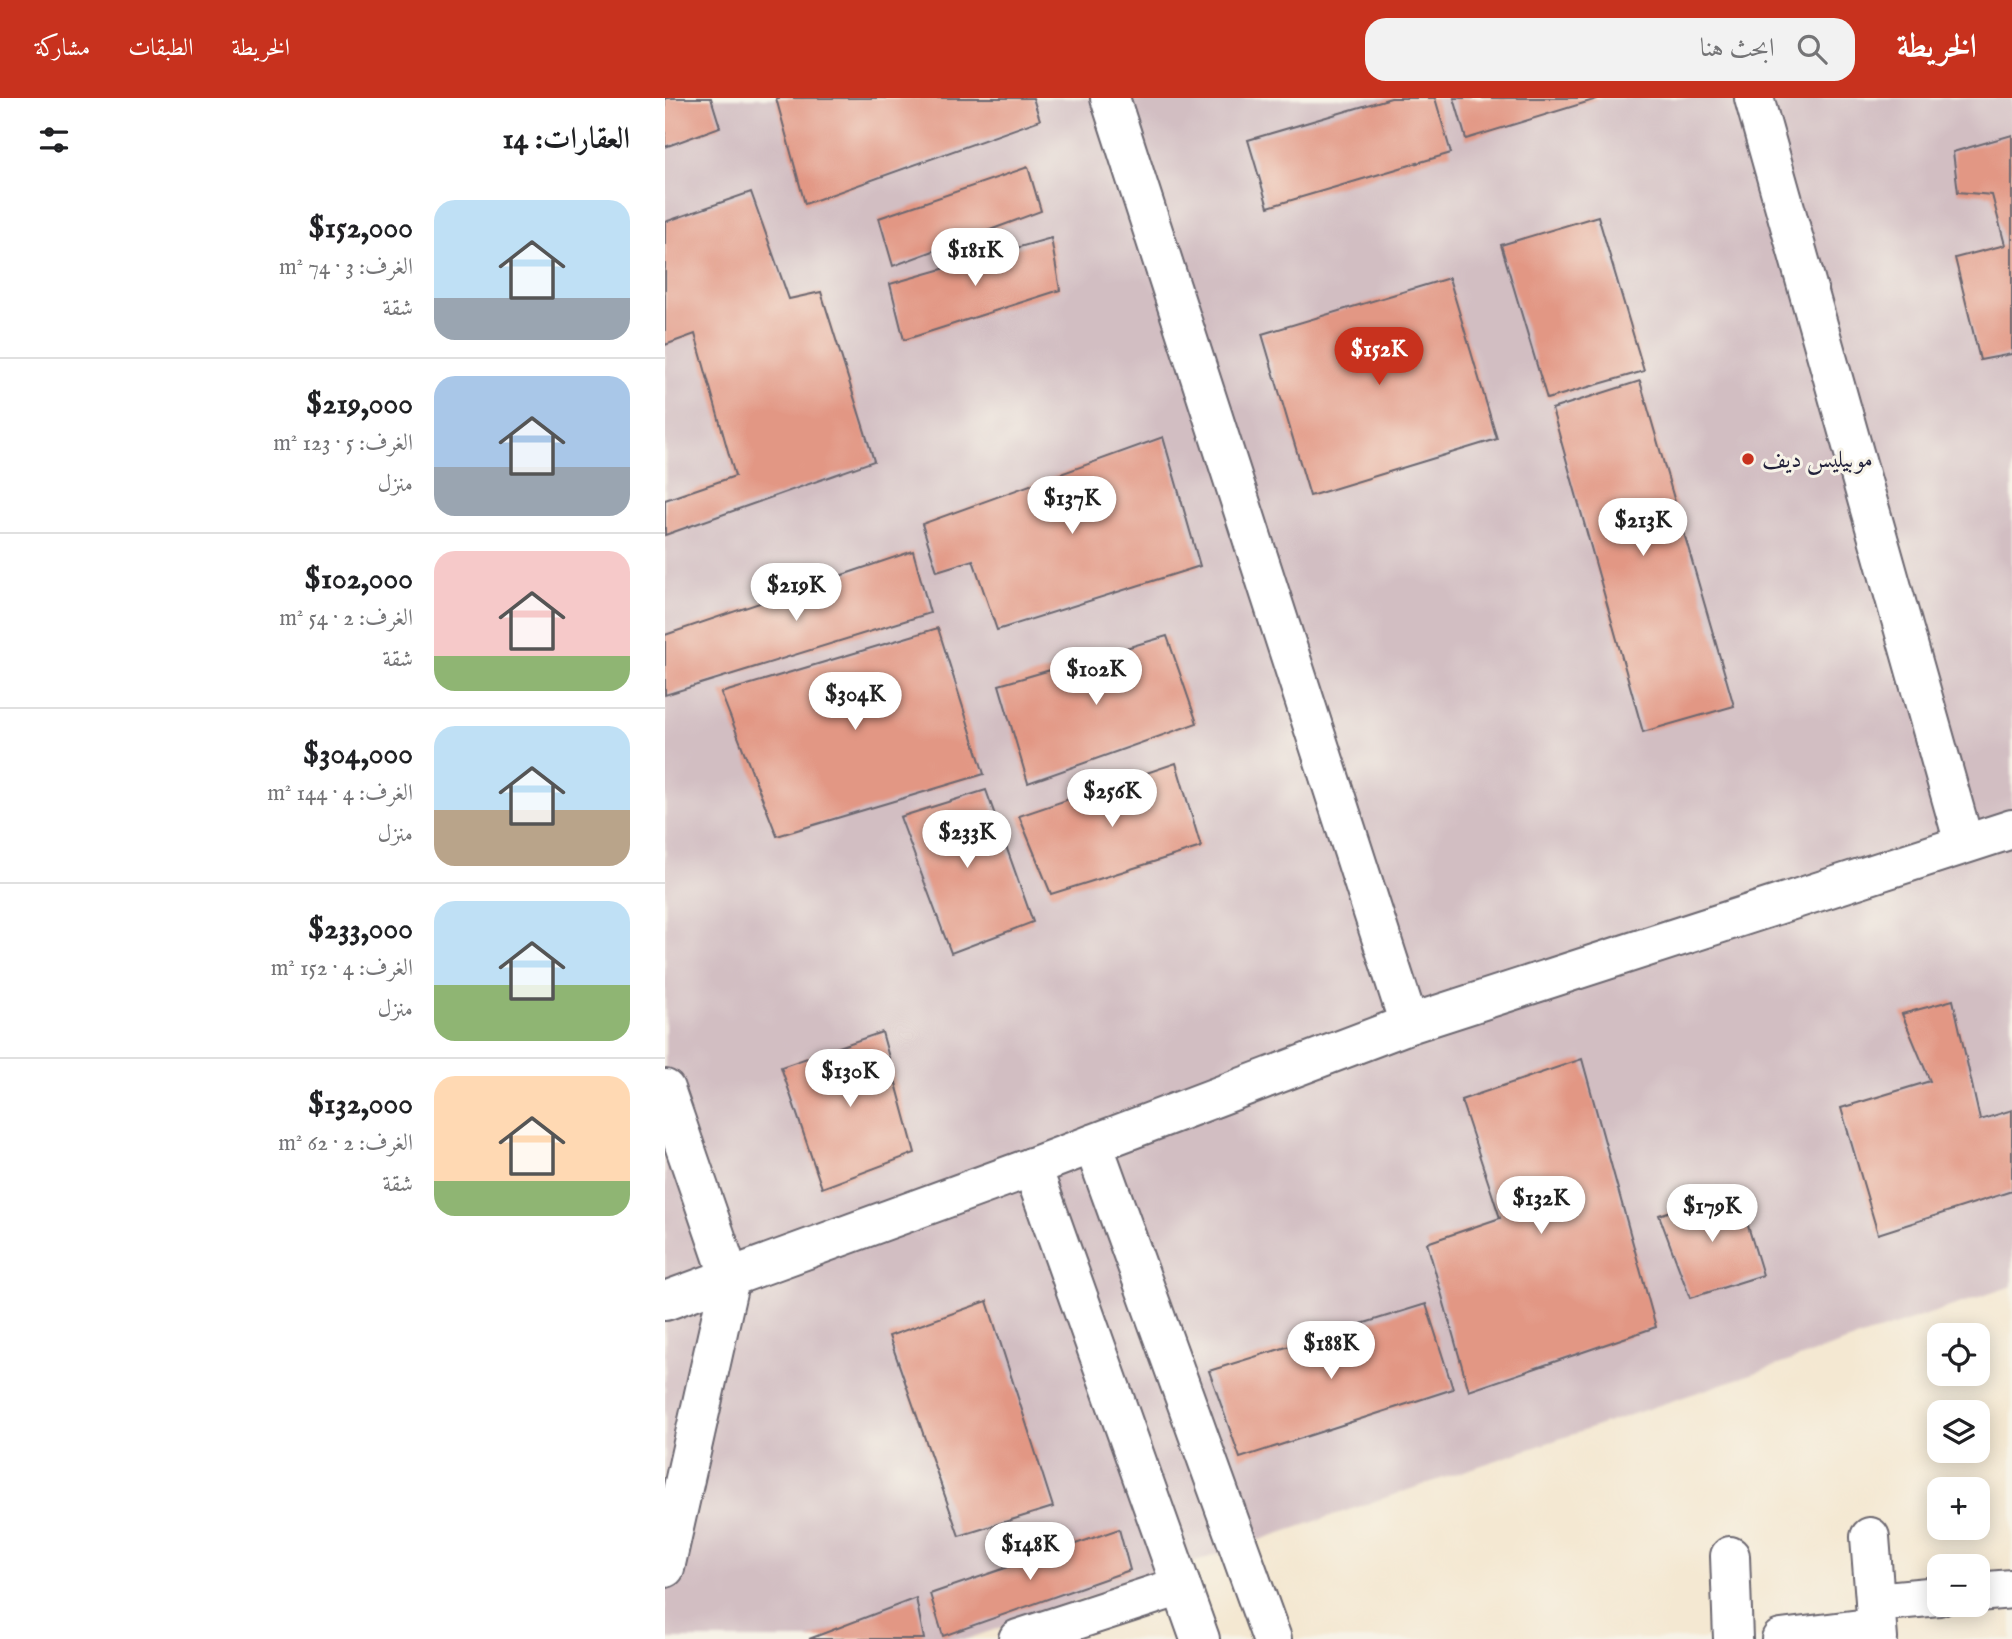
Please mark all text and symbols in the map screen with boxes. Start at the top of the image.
search box [1365,18,1855,81]
text: الخريطة [1897,27,1977,69]
icon: search [1793,30,1831,68]
text: ابحث هنا [1700,32,1775,65]
text: مشاركة [35,33,90,64]
text: الطبقات [128,33,194,64]
text: الخريطة [232,33,290,64]
icon: filters [35,121,73,159]
text: العقارات: 14 [502,121,630,159]
text: $152,000 [308,210,413,248]
icon: home [490,228,574,312]
pin: $181K [926,228,1024,288]
text: $181K [947,236,1003,265]
text: الغرف: 3 · 74 m² [279,253,413,282]
text: شقة [383,294,413,323]
pin: $152K [1330,328,1428,387]
text: $152K [1351,335,1407,364]
text: $219,000 [306,386,413,424]
icon: home [490,404,574,488]
text: الغرف: 5 · 123 m² [273,429,413,458]
place label: موبيليس ديف [1762,445,1873,476]
marker: موبيليس ديف [1740,451,1756,467]
text: منزل [378,470,413,499]
pin: $137K [1023,476,1121,536]
text: $137K [1043,484,1101,513]
pin: $213K [1594,498,1692,558]
text: $213K [1614,506,1672,535]
text: $102,000 [304,561,413,599]
pin: $219K [747,564,845,623]
text: $219K [767,571,825,600]
icon: home [490,579,574,663]
text: الغرف: 2 · 54 m² [279,604,413,633]
text: شقة [383,645,413,674]
pin: $102K [1047,648,1145,707]
text: $102K [1066,655,1126,684]
pin: $304K [806,672,904,732]
text: $304K [825,680,885,709]
text: $304,000 [303,736,413,774]
icon: home [490,754,574,838]
pin: $256K [1063,770,1161,829]
text: $256K [1083,777,1141,806]
text: الغرف: 4 · 144 m² [267,779,413,808]
pin: $233K [918,810,1016,870]
text: $233K [938,818,996,847]
text: منزل [378,820,413,849]
text: $233,000 [308,911,413,949]
icon: home [490,929,574,1013]
text: الغرف: 4 · 152 m² [271,954,413,983]
text: منزل [378,995,413,1024]
pin: $130K [801,1049,899,1109]
text: $130K [821,1057,879,1086]
text: $132,000 [308,1086,413,1124]
icon: home [490,1104,574,1188]
text: الغرف: 2 · 62 m² [278,1129,413,1158]
text: شقة [383,1170,413,1199]
pin: $132K [1492,1176,1590,1236]
text: $132K [1512,1184,1570,1213]
pin: $179K [1663,1184,1761,1244]
text: $179K [1683,1192,1741,1221]
pin: $188K [1282,1322,1380,1381]
map controls [1927,1323,1990,1617]
button: locate [1927,1323,1990,1386]
text: $188K [1303,1329,1359,1358]
button: layers [1927,1400,1990,1463]
button: + [1927,1477,1990,1540]
pin: $148K [981,1522,1079,1582]
text: $148K [1001,1530,1059,1559]
button: − [1927,1554,1990,1617]

